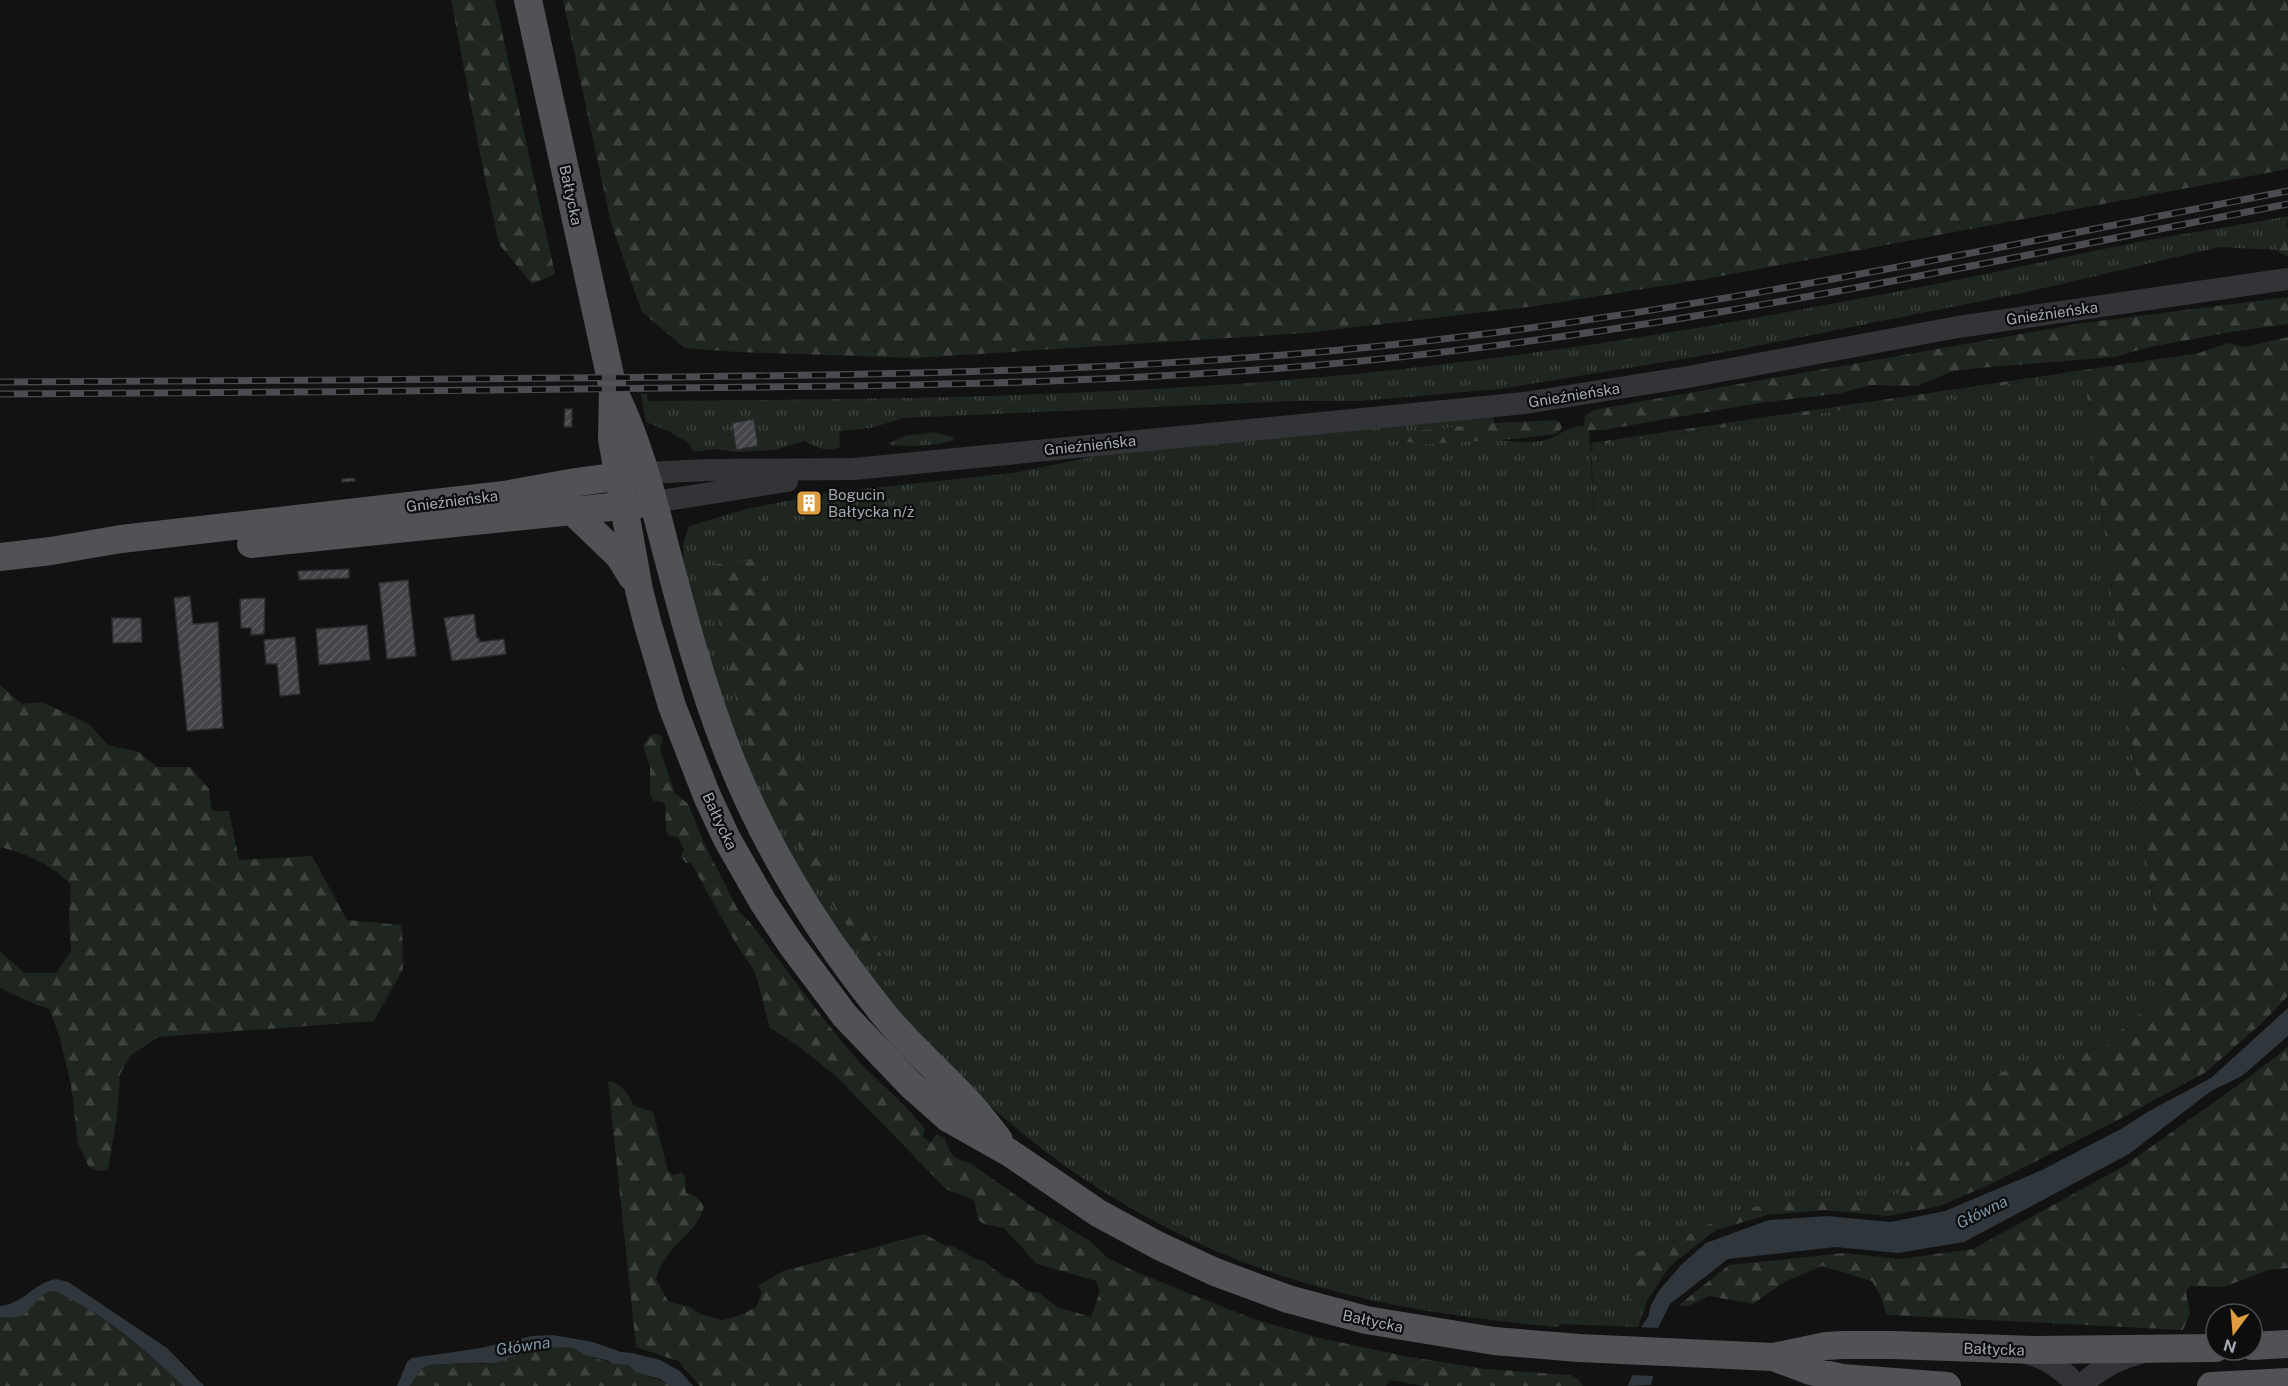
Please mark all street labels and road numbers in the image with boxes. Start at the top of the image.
street label: Bałtycka [556,163,586,227]
street label: Gnieźnieńska [2005,298,2099,328]
street label: Gnieźnieńska [1527,379,1621,411]
street label: Gnieźnieńska [1043,432,1137,458]
street label: Gnieźnieńska [405,487,499,515]
street label: Bałtycka [699,790,741,852]
street label: Bałtycka [1341,1306,1405,1336]
street label: Bałtycka [1963,1339,2025,1359]

